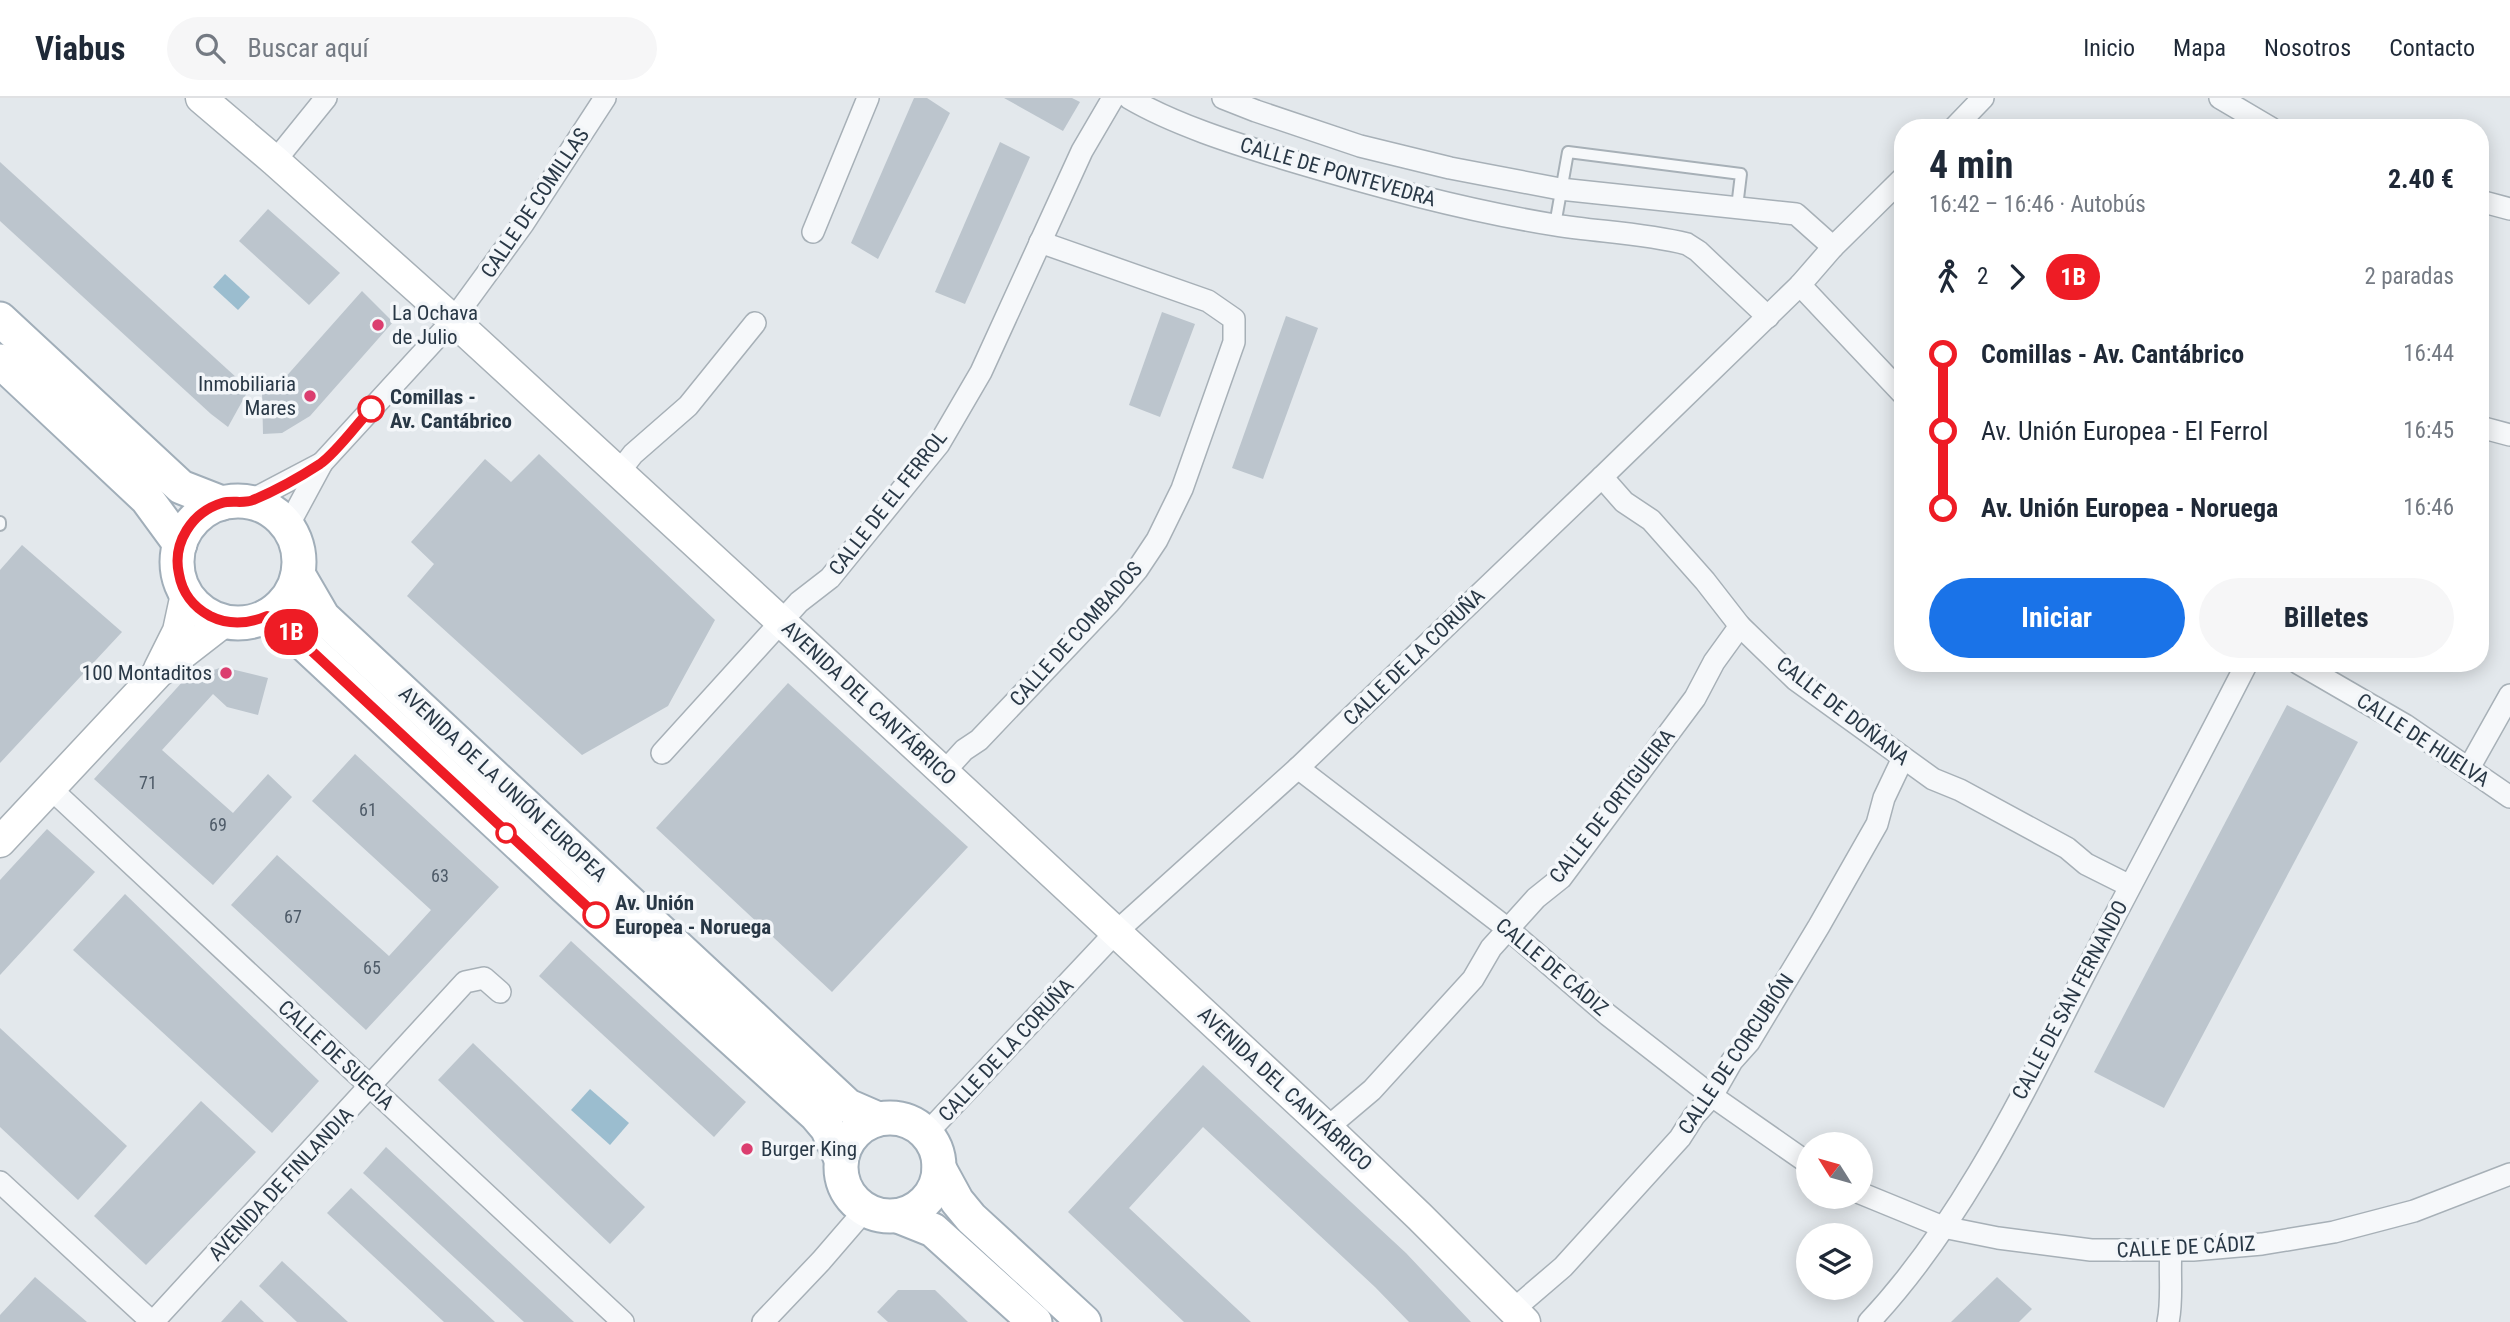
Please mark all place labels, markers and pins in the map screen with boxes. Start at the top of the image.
place label: La Ochava de Julio [392,301,478,349]
marker: La Ochava de Julio [370,317,386,333]
place label: Inmobiliaria Mares [198,372,296,420]
place label: Comillas - Av. Cantábrico [390,385,512,433]
marker: Inmobiliaria Mares [302,388,318,404]
marker: Comillas - Av. Cantábrico [358,396,384,422]
place label: 100 Montaditos [82,661,212,685]
marker: 100 Montaditos [218,665,234,681]
unlabelled marker [496,823,516,843]
place label: Av. Unión Europea - Noruega [615,891,771,939]
marker: Av. Unión Europea - Noruega [583,902,609,928]
place label: Burger King [761,1137,857,1161]
marker: Burger King [739,1141,755,1157]

